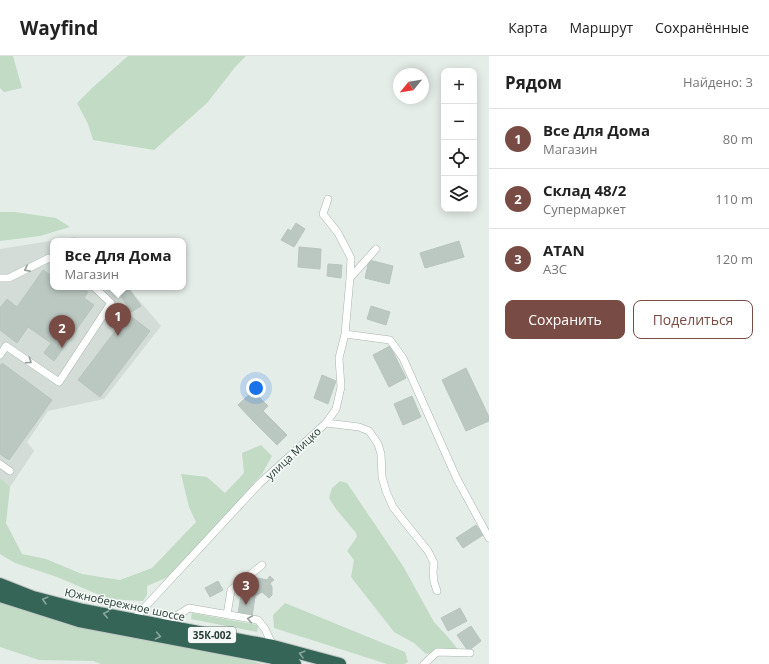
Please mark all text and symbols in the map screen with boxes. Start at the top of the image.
text: Wayfind [20,15,98,41]
text: Карта [508,18,547,37]
text: Маршрут [569,18,633,37]
text: Сохранённые [655,18,749,37]
north arrow [393,68,429,104]
map controls [441,68,477,212]
button: + [441,68,477,104]
text: Рядом [505,71,562,94]
text: Найдено: 3 [683,73,753,91]
button: − [441,104,477,140]
text: Все Для Дома [543,120,650,140]
text: 1 [514,130,522,148]
text: 80 m [723,130,753,148]
button: locate [441,140,477,176]
text: Магазин [543,140,598,158]
button: layers [441,176,477,212]
text: Склад 48/2 [543,180,626,200]
text: 2 [514,190,522,208]
text: 110 m [715,190,753,208]
text: Супермаркет [543,200,626,218]
popup [50,238,186,290]
text: ATAN [543,240,585,260]
text: Все Для Дома [65,245,171,265]
text: 3 [514,250,522,268]
text: 120 m [715,250,753,268]
text: АЗС [543,260,567,278]
one-way arrow [24,265,31,272]
text: Магазин [65,265,119,283]
button: Сохранить [505,300,625,339]
button: Поделиться [633,300,753,339]
pin: 1 [105,303,131,336]
pin: 2 [49,315,75,348]
one-way arrow [25,357,32,364]
your location [246,378,266,398]
street label: улица Мицко [262,423,324,483]
pin: 3 [233,572,259,605]
street label: Южнобережное шоссе [63,584,187,624]
one-way arrow [42,596,49,605]
one-way arrow [103,611,109,619]
one-way arrow [247,615,253,623]
road number: 35К-002 [188,627,236,643]
one-way arrow [155,632,161,640]
one-way arrow [299,650,306,659]

